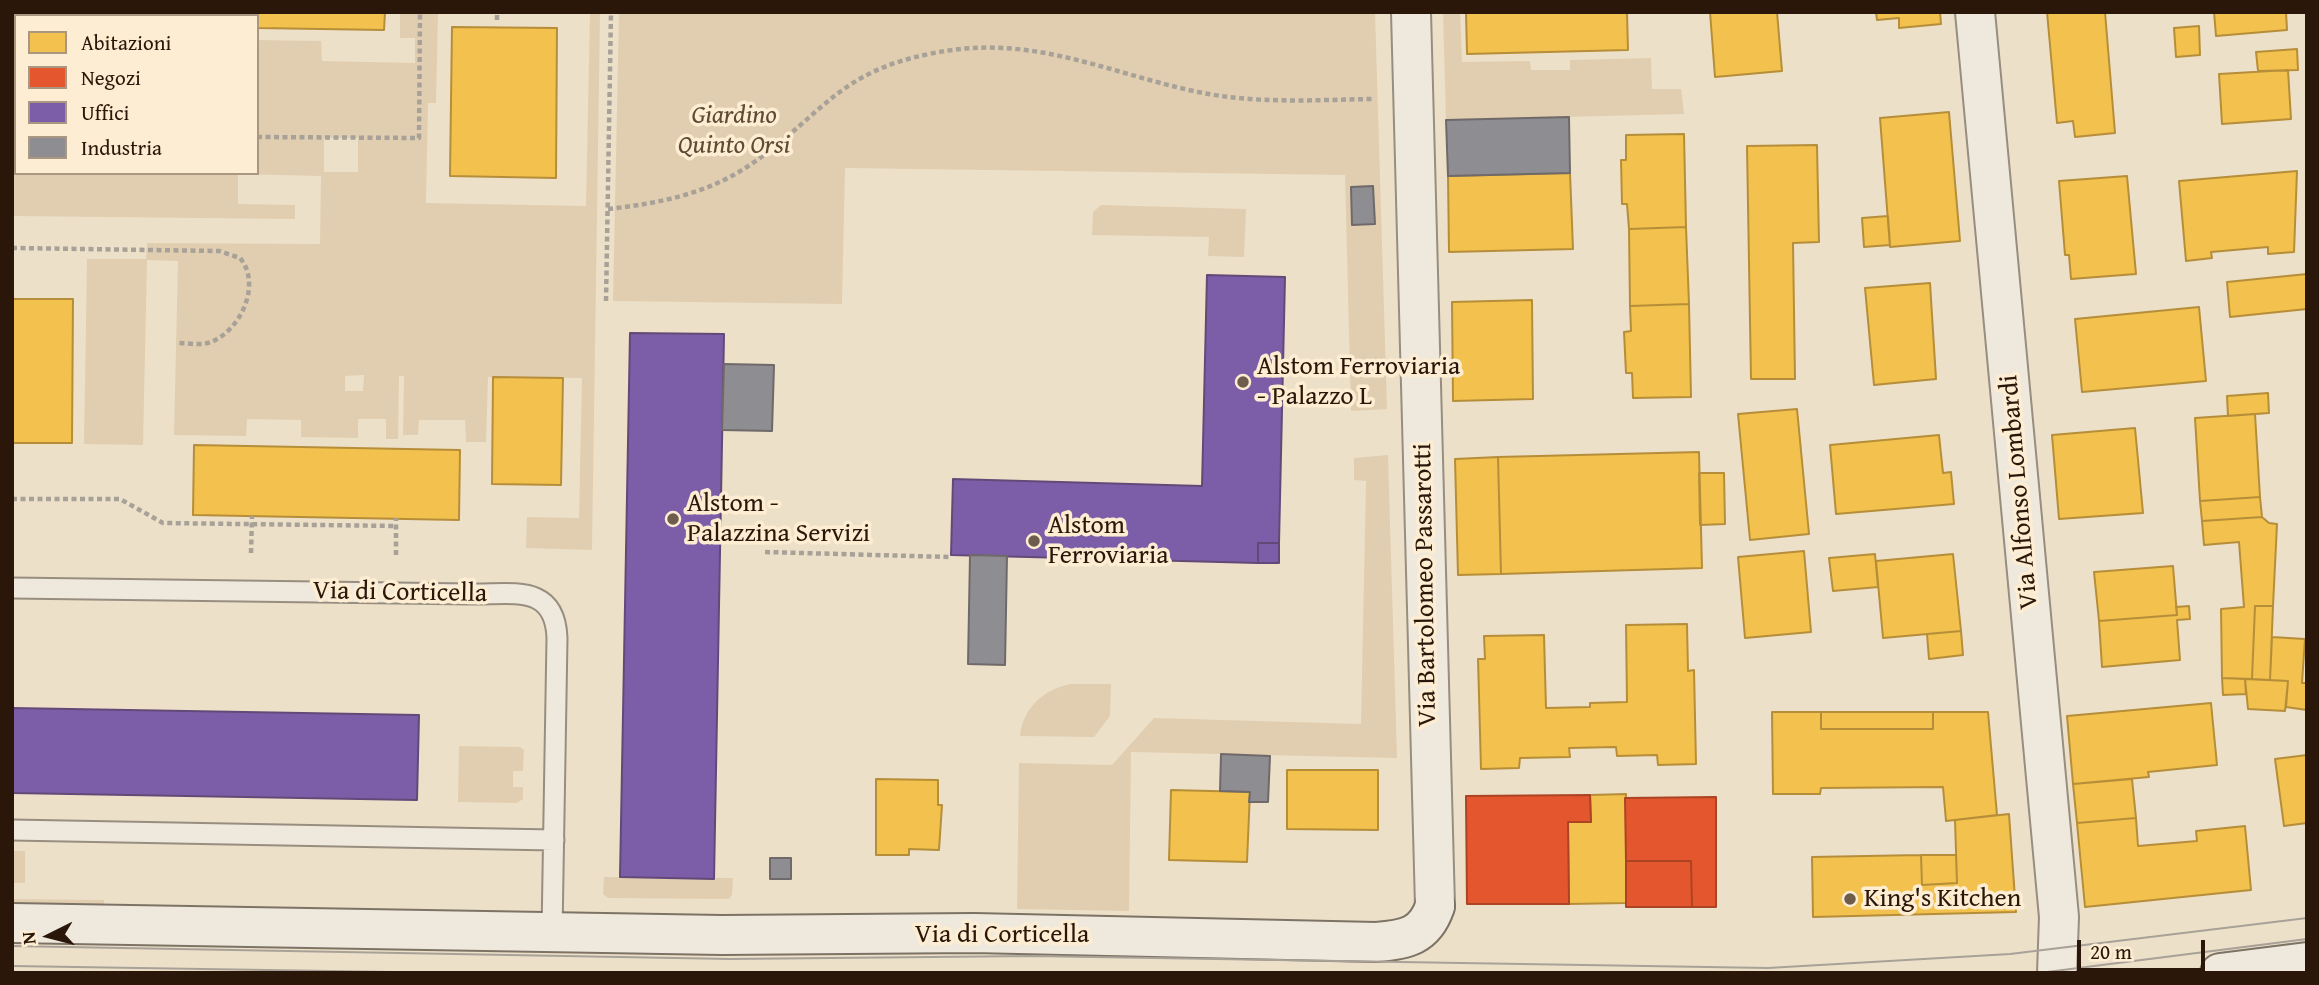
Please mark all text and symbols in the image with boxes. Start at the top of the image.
legend [14,14,259,175]
text: Abitazioni [81,27,171,58]
text: Negozi [81,62,141,93]
text: Uffici [81,97,129,128]
park label: Giardino Quinto Orsi [678,100,790,162]
text: Industria [81,132,162,163]
place label: Alstom Ferroviaria - Palazzo L [1257,351,1460,412]
street label: Via Alfonso Lombardi [1994,373,2046,611]
marker: Alstom Ferroviaria - Palazzo L [1235,374,1251,390]
street label: Via Bartolomeo Passarotti [1408,443,1444,727]
place label: Alstom - Palazzina Servizi [687,488,870,550]
place label: Alstom Ferroviaria [1048,510,1168,572]
marker: Alstom - Palazzina Servizi [665,511,681,527]
marker: Alstom Ferroviaria [1026,533,1042,549]
street label: Via di Corticella [313,576,487,610]
place label: King's Kitchen [1864,883,2021,915]
marker: King's Kitchen [1842,891,1858,907]
north arrow [14,901,84,971]
street label: Via di Corticella [915,919,1089,951]
scale bar [2081,926,2209,970]
text: N [14,930,43,946]
text: 20 m [2090,936,2132,967]

